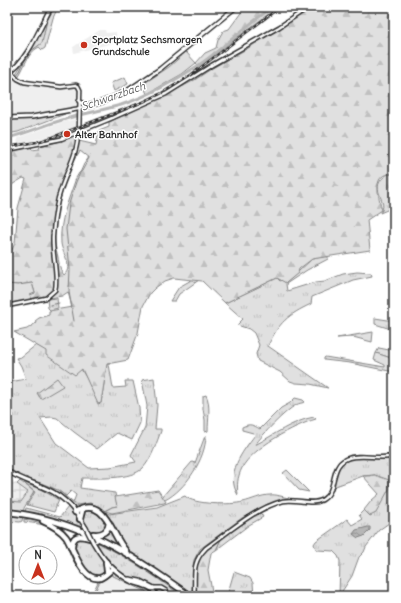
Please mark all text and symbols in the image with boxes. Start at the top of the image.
place label: Sportplatz Sechsmorgen Grundschule [92,33,202,58]
marker: Sportplatz Sechsmorgen Grundschule [79,40,89,50]
water label: Schwarzbach [79,78,148,114]
place label: Alter Bahnhof [75,128,138,141]
marker: Alter Bahnhof [62,129,72,139]
north arrow [18,545,58,585]
text: N [34,548,42,562]

